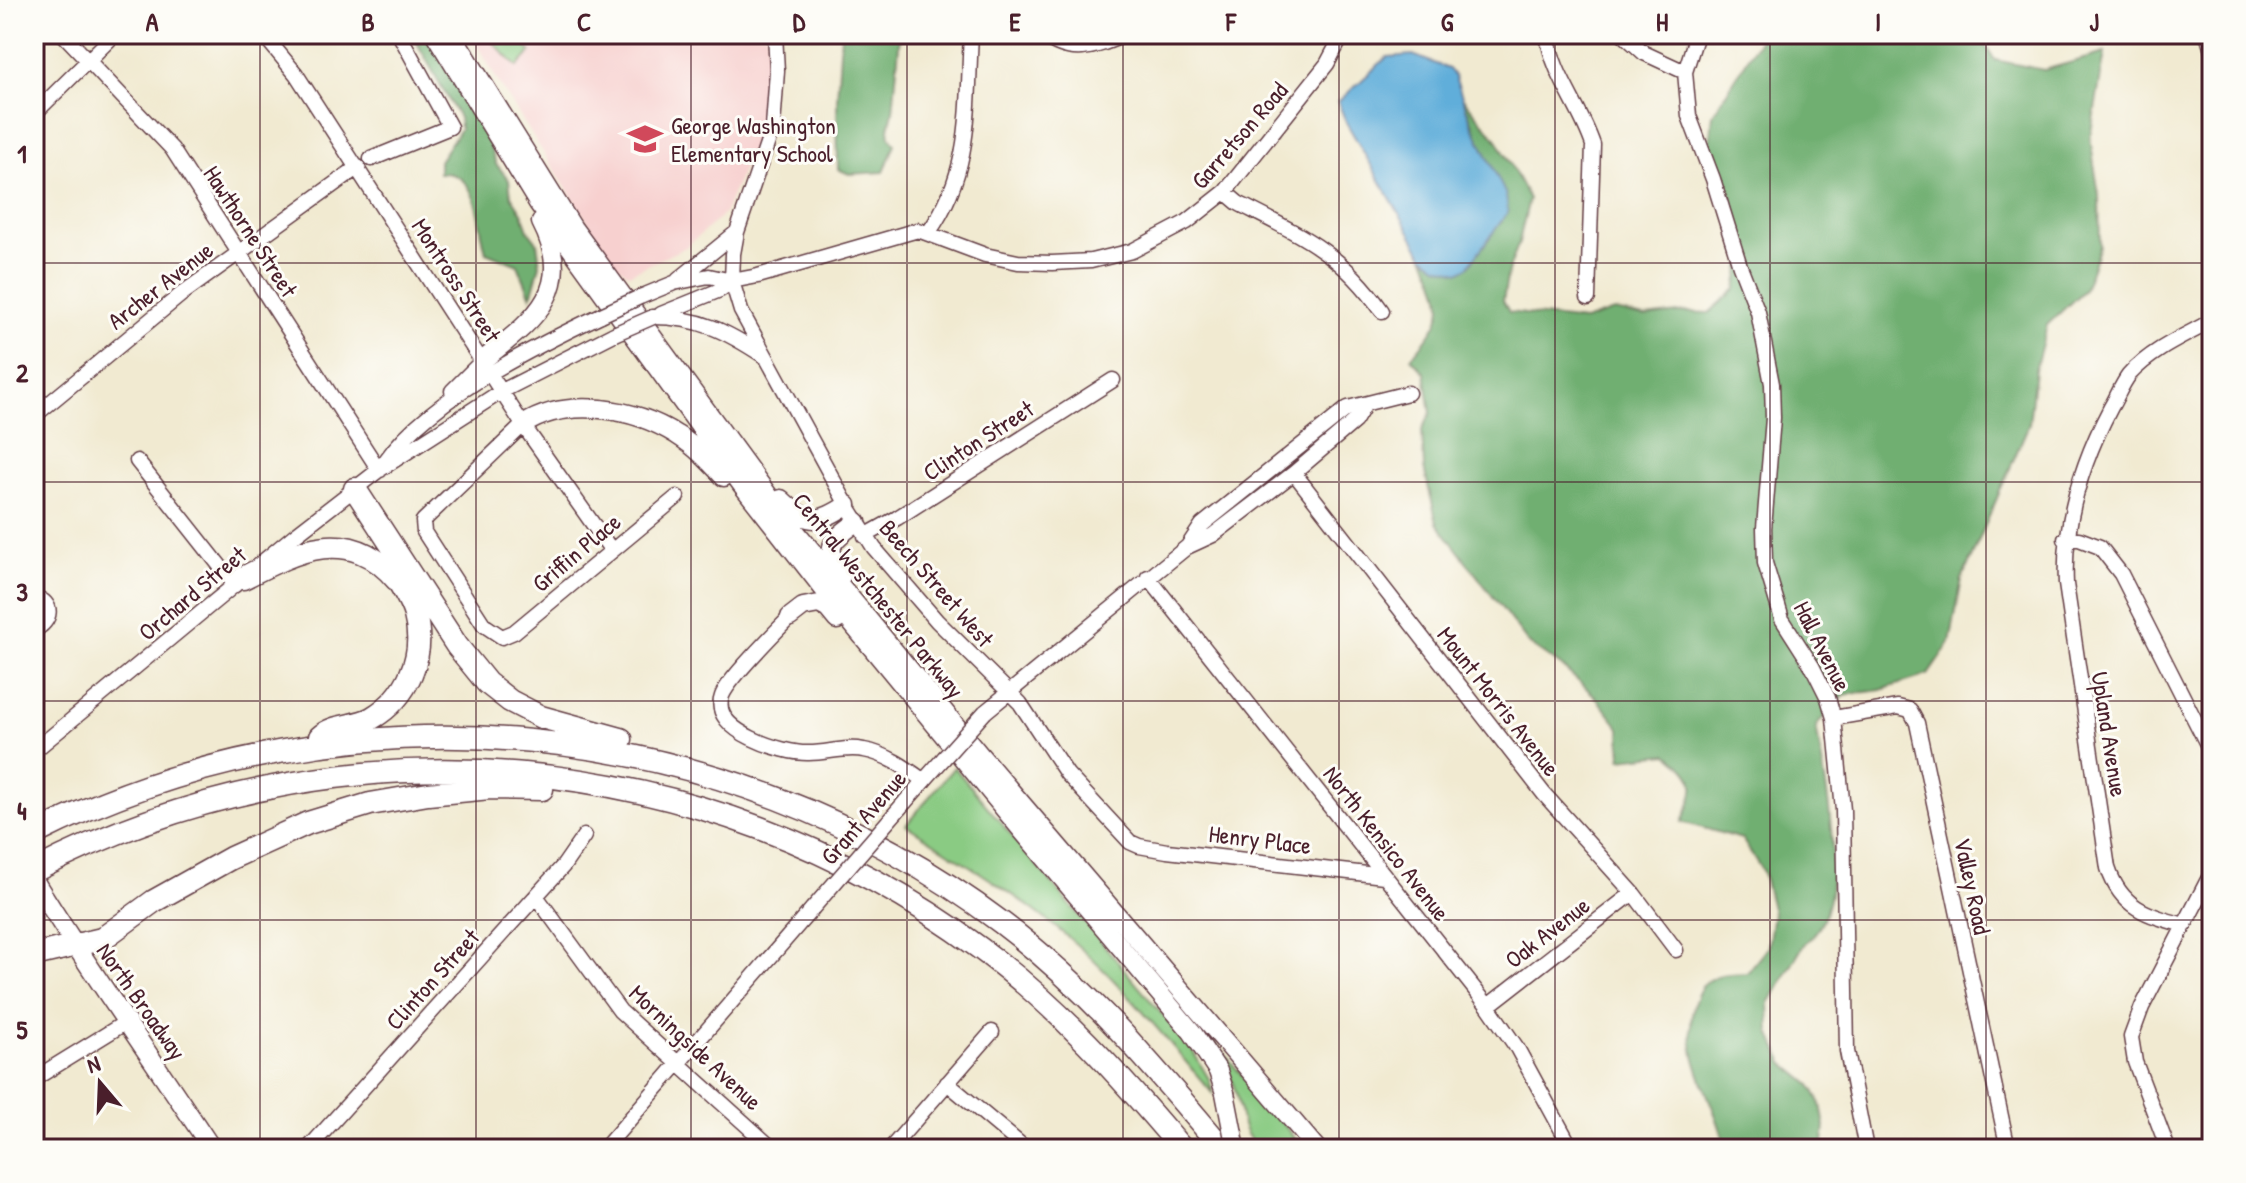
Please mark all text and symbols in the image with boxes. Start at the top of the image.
text: A [146,4,159,39]
text: B [361,4,375,39]
text: C [577,4,591,39]
text: D [793,4,806,39]
text: E [1009,4,1021,39]
text: F [1225,4,1237,39]
text: G [1441,4,1454,39]
text: H [1656,4,1668,39]
text: I [1875,4,1881,39]
text: J [2089,4,2099,39]
street label: Garretson Road [1184,75,1294,195]
place label: George Washington Elementary School [671,109,836,169]
school or university icon: George Washington Elementary School [626,120,664,158]
text: 1 [17,136,27,171]
street label: Hawthorne Street [197,159,306,304]
street label: Montross Street [405,212,509,349]
street label: Archer Avenue [101,233,220,336]
text: 2 [16,355,29,390]
street label: Clinton Street [916,392,1040,488]
street label: Central Westchester Parkway [786,486,972,704]
street label: Griffin Place [525,505,627,599]
street label: Beech Street West [873,512,1002,654]
street label: Orchard Street [131,538,253,647]
text: 3 [16,574,28,609]
street label: Hall Avenue [1787,595,1860,697]
street label: Mount Morris Avenue [1430,620,1568,783]
street label: Upland Avenue [2084,669,2136,799]
street label: North Kensico Avenue [1316,759,1458,927]
street label: Grant Avenue [813,763,913,871]
text: 4 [17,793,27,828]
street label: Henry Place [1207,817,1313,861]
street label: Valley Road [1947,835,1999,937]
street label: Oak Avenue [1498,889,1596,975]
street label: Clinton Street [378,921,487,1037]
street label: North Broadway [91,937,193,1065]
street label: Morningside Avenue [623,977,770,1117]
text: 5 [17,1012,28,1047]
north arrow [60,1043,140,1123]

